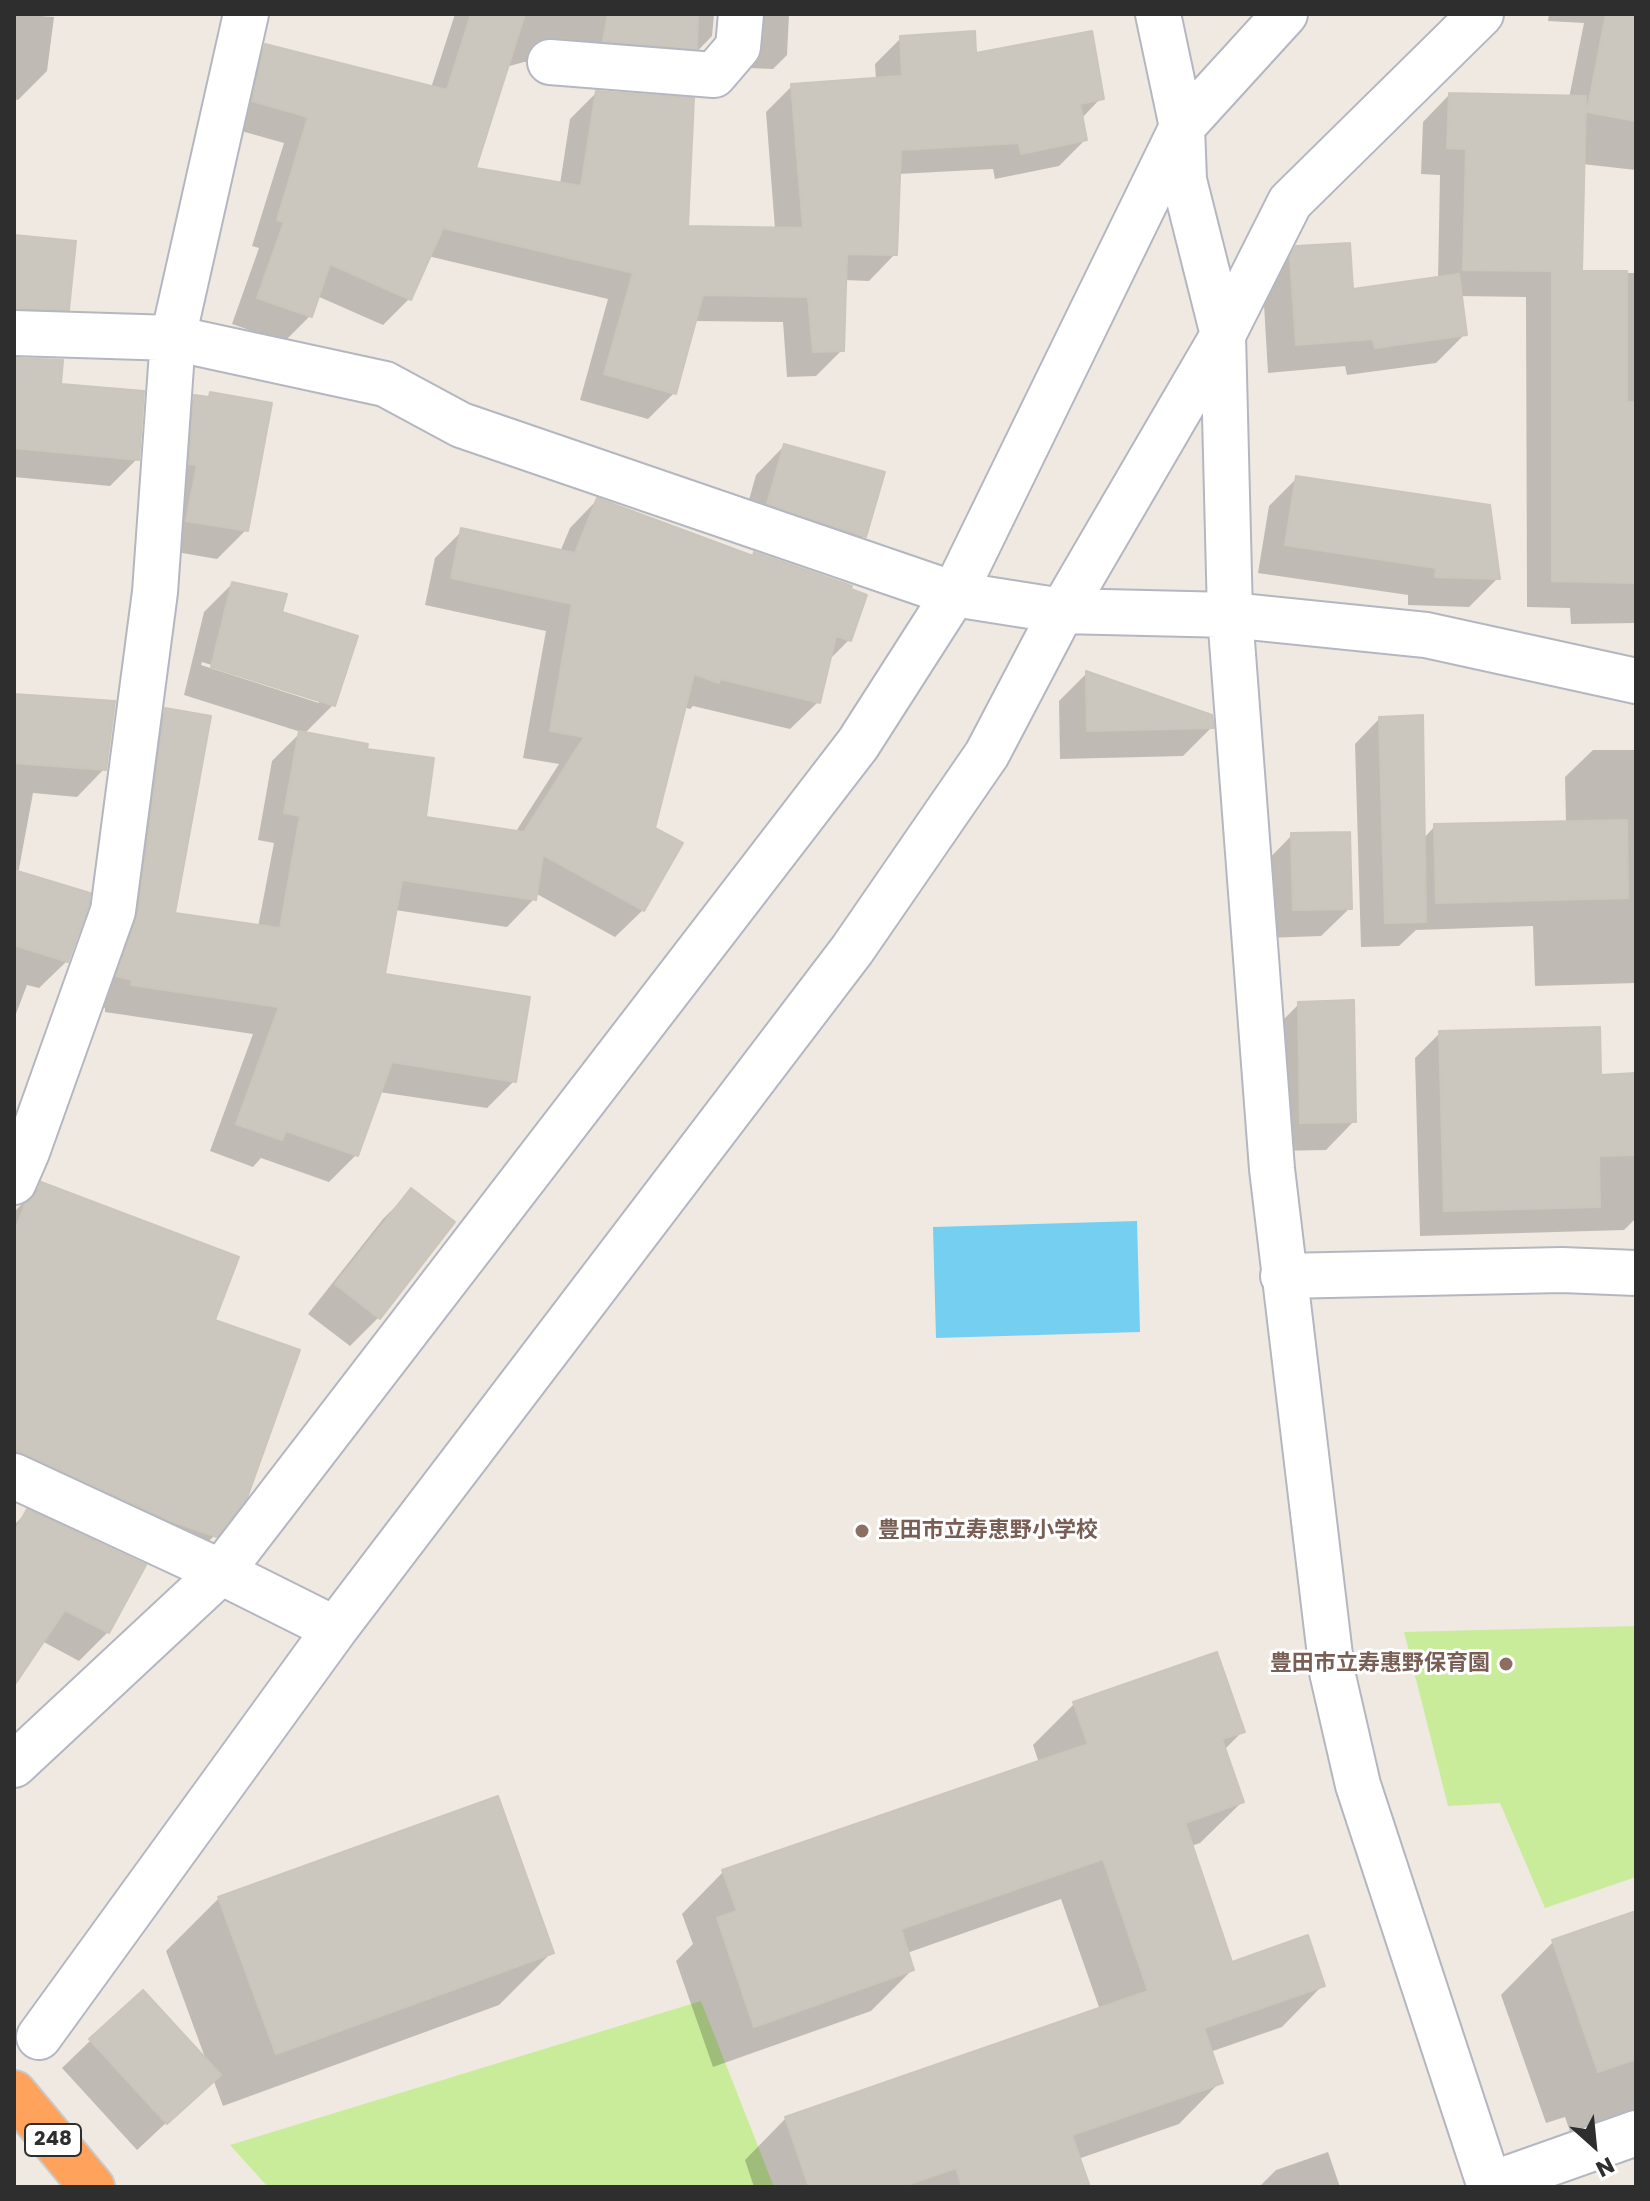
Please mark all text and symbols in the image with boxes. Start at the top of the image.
place label: 豊田市立寿恵野小学校 [878,1518,1098,1544]
marker: 豊田市立寿恵野小学校 [853,1522,871,1540]
place label: 豊田市立寿惠野保育園 [1270,1651,1490,1677]
marker: 豊田市立寿惠野保育園 [1497,1655,1515,1673]
north arrow [1554,2105,1634,2185]
road number: 248 [25,2124,81,2156]
text: N [1591,2149,1620,2184]

